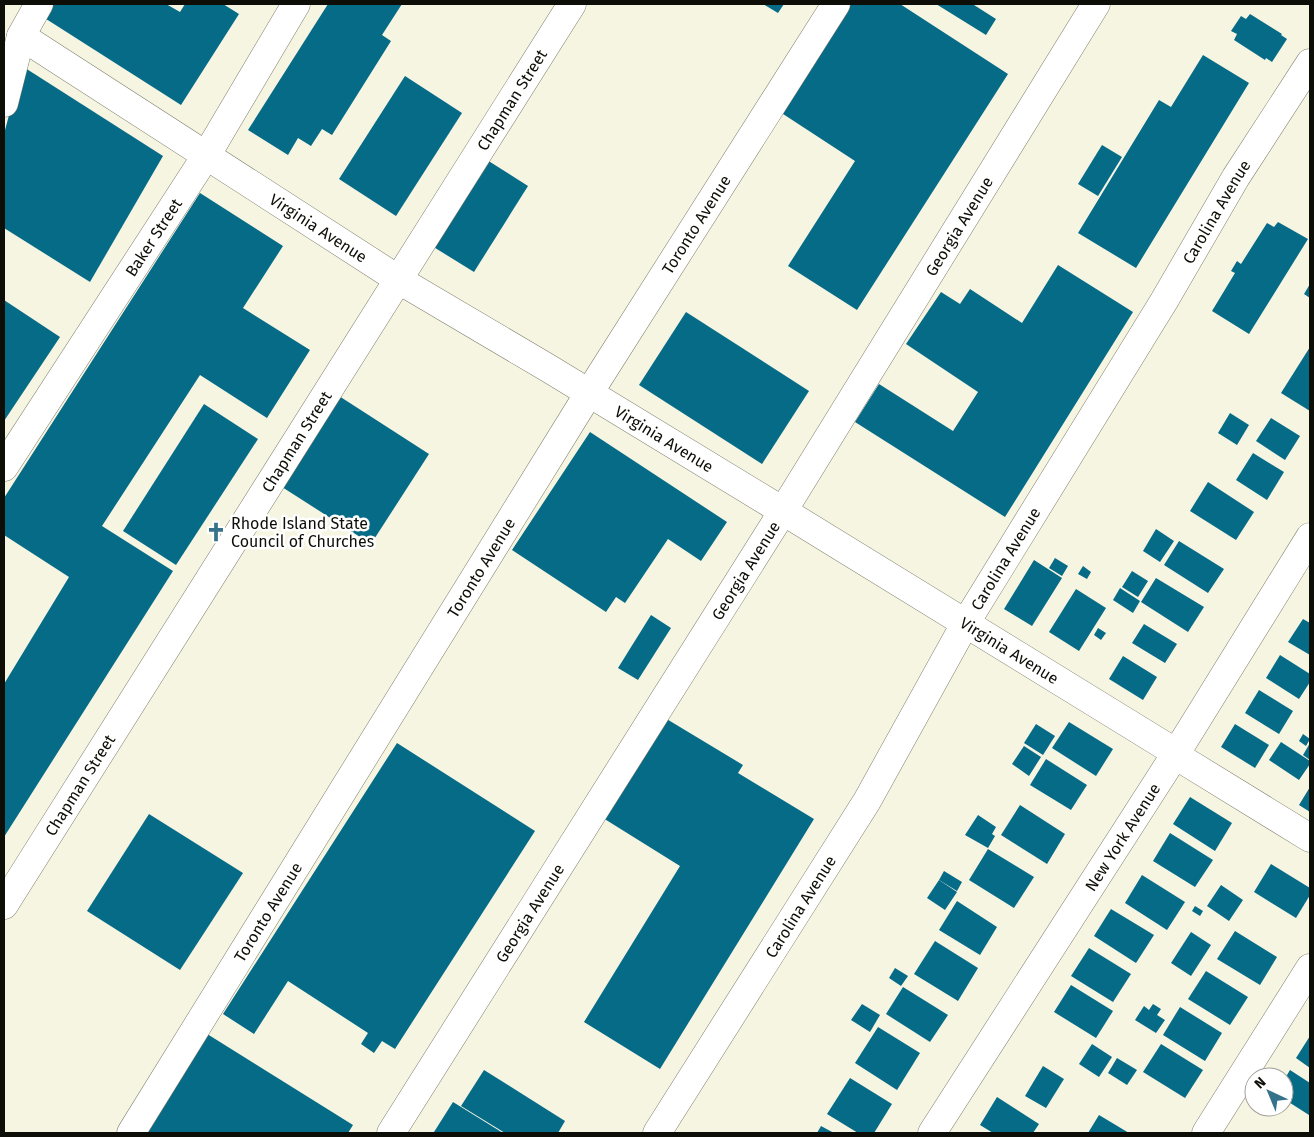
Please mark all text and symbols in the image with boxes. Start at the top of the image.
street label: Chapman Street [473,45,551,154]
street label: Carolina Avenue [1178,156,1254,267]
street label: Toronto Avenue [658,171,735,277]
street label: Georgia Avenue [921,173,997,279]
street label: Virginia Avenue [266,189,371,266]
street label: Baker Street [121,194,186,280]
street label: Chapman Street [257,387,335,496]
street label: Virginia Avenue [611,401,717,476]
street label: Carolina Avenue [966,504,1044,614]
place label: Rhode Island State Council of Churches [231,514,374,551]
street label: Toronto Avenue [443,514,519,621]
street label: Georgia Avenue [707,517,784,623]
church icon: Rhode Island State Council of Churches [205,521,227,543]
street label: Virginia Avenue [957,613,1062,688]
street label: Chapman Street [41,731,119,839]
street label: New York Avenue [1081,779,1164,894]
street label: Carolina Avenue [761,852,840,961]
street label: Toronto Avenue [230,859,306,965]
street label: Georgia Avenue [491,860,568,966]
north arrow [1244,1067,1294,1117]
text: N [1251,1074,1270,1092]

